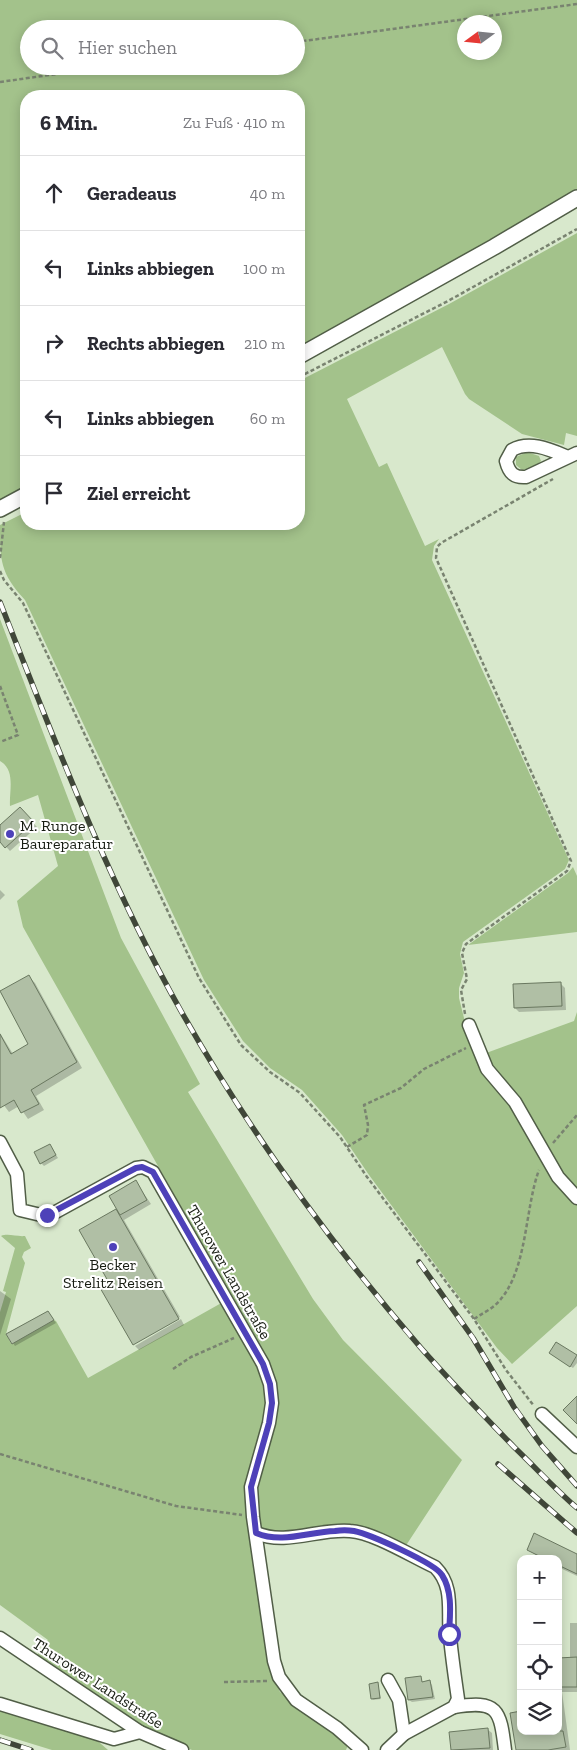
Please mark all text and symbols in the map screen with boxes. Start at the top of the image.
north arrow [457,15,502,60]
search box [20,20,305,75]
icon: search [38,34,66,62]
text: Hier suchen [78,36,177,59]
text: 6 Min. [40,110,97,135]
text: Zu Fuß · 410 m [183,113,285,132]
icon: ahead [40,179,68,207]
text: Geradeaus [87,182,177,205]
text: 40 m [250,184,285,203]
icon: left [40,254,68,282]
text: Links abbiegen [87,257,214,280]
text: 100 m [243,259,285,278]
icon: right [40,329,68,357]
text: Rechts abbiegen [87,332,225,355]
text: 210 m [244,334,285,353]
icon: left [40,404,68,432]
text: Links abbiegen [87,407,214,430]
text: 60 m [250,409,285,428]
icon: arrive [40,479,68,507]
text: Ziel erreicht [87,482,190,505]
place label: M. Runge Baureparatur [20,816,113,853]
marker: M. Runge Baureparatur [4,828,16,840]
street label: Thurower Landstraße [183,1201,275,1343]
route end [36,1204,59,1227]
marker: Becker Strelitz Reisen [107,1241,119,1253]
place label: Becker Strelitz Reisen [63,1255,164,1292]
map controls [517,1555,562,1735]
button: + [517,1555,562,1600]
button: − [517,1600,562,1645]
route start [438,1623,461,1646]
street label: Thurower Landstraße [29,1634,167,1732]
button: locate [517,1645,562,1690]
button: layers [517,1690,562,1735]

